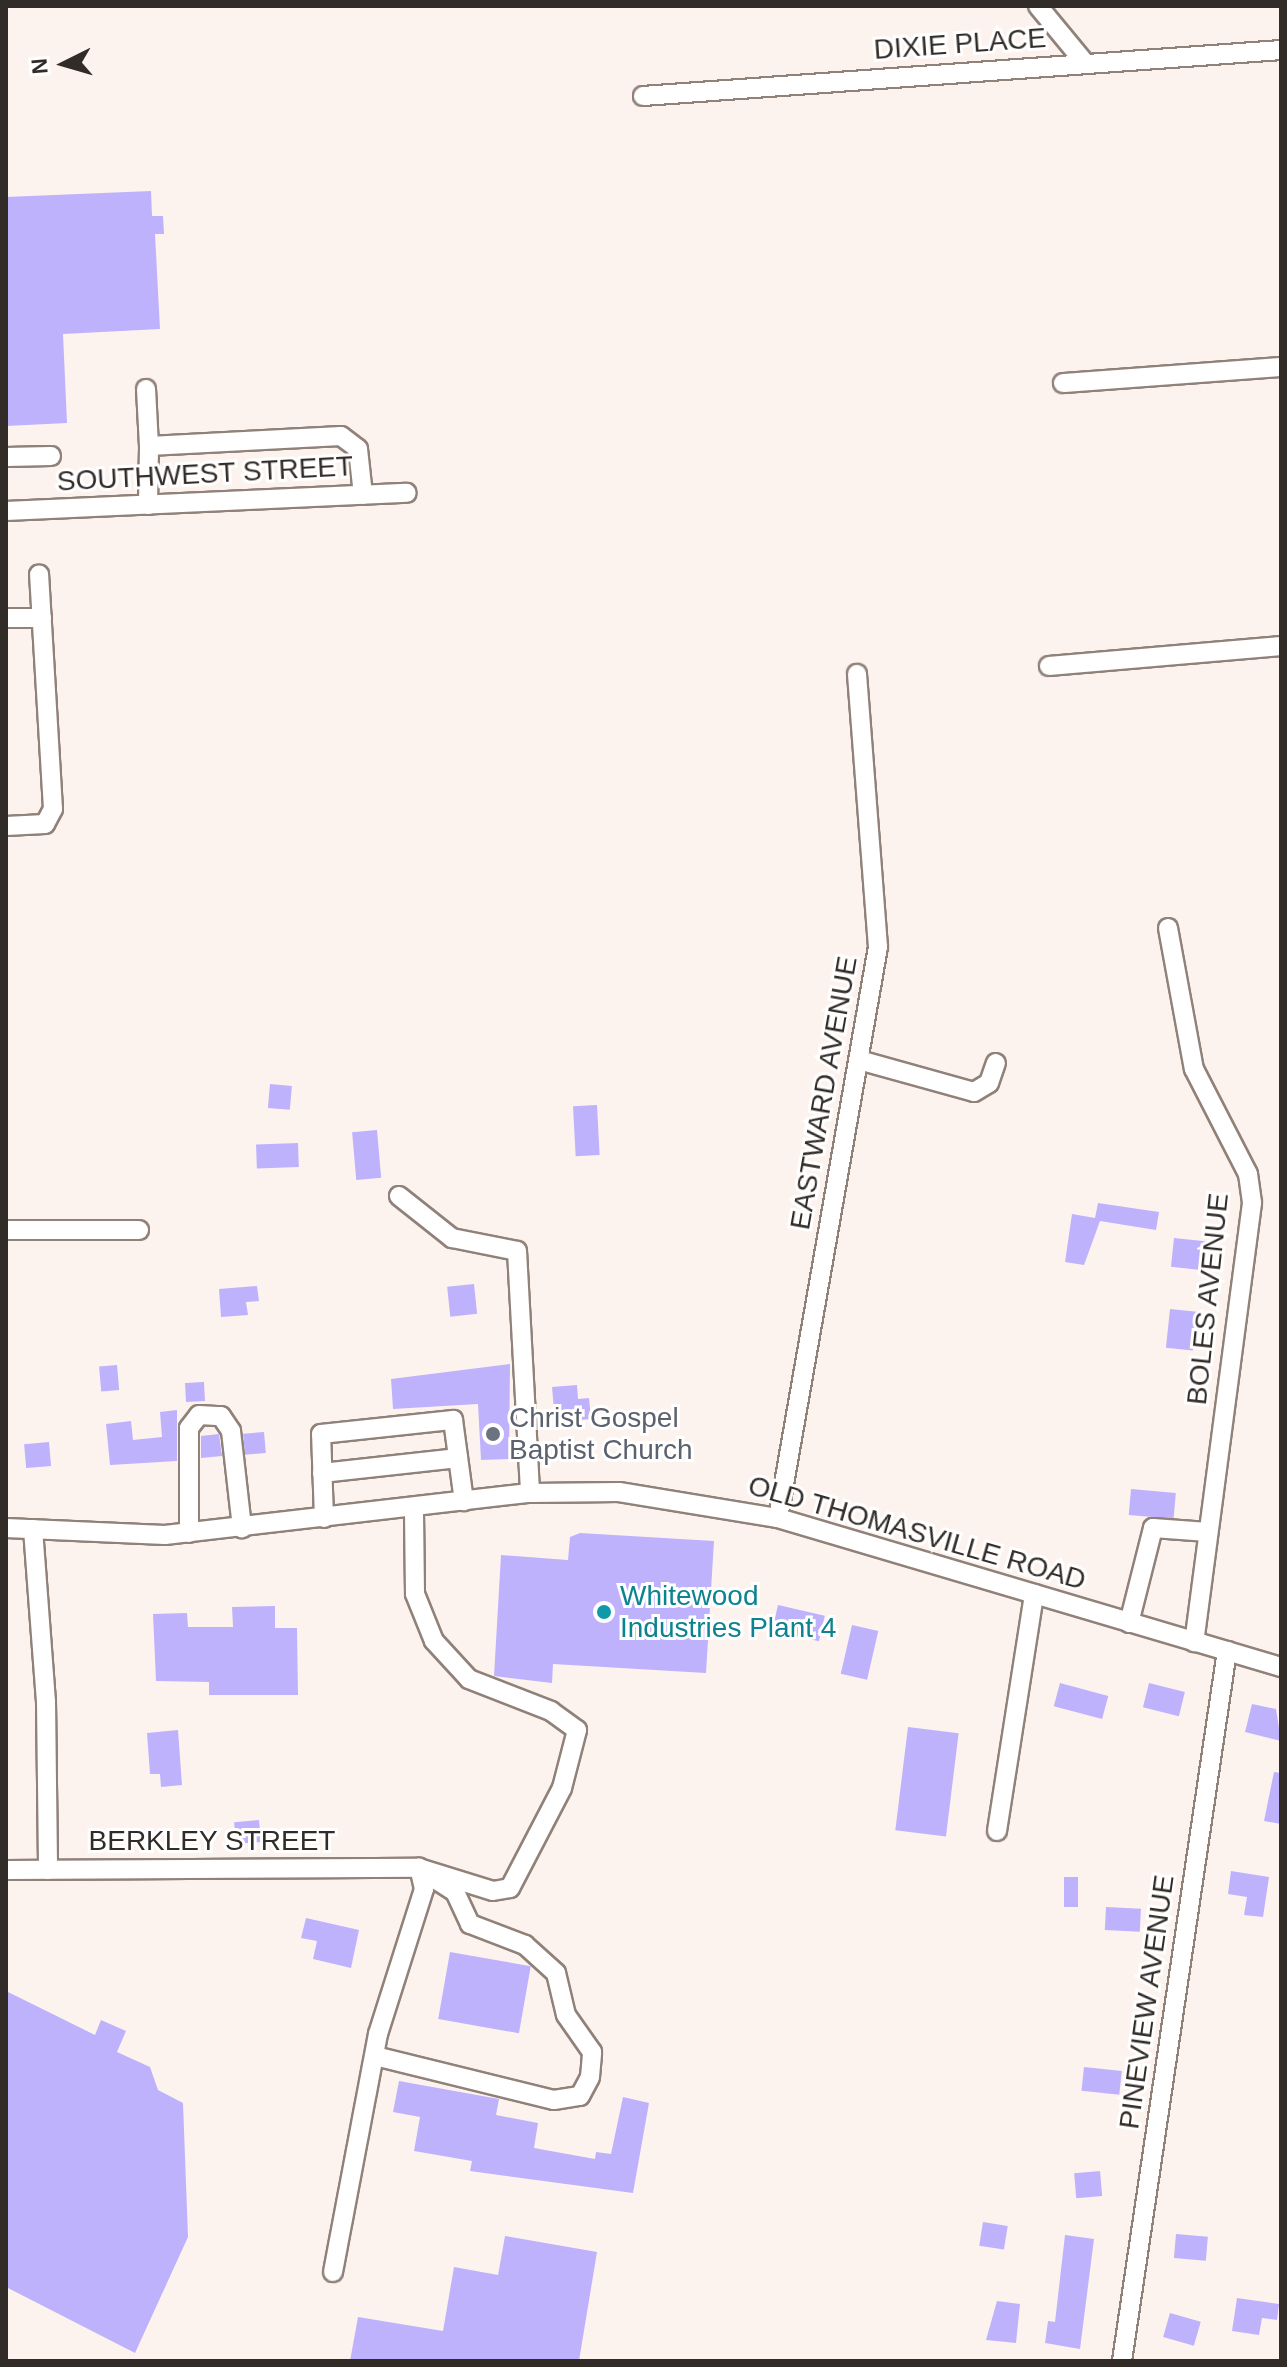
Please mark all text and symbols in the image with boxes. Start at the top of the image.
street label: DIXIE PLACE [873,21,1047,67]
north arrow [24,24,104,104]
text: N [26,57,53,75]
street label: SOUTHWEST STREET [56,449,354,499]
street label: EASTWARD AVENUE [783,953,865,1233]
street label: BOLES AVENUE [1180,1191,1236,1407]
place label: Christ Gospel Baptist Church [509,1401,693,1467]
marker: Christ Gospel Baptist Church [484,1425,502,1443]
street label: OLD THOMASVILLE ROAD [744,1469,1090,1597]
place label: Whitewood Industries Plant 4 [620,1579,836,1645]
marker: Whitewood Industries Plant 4 [595,1603,613,1621]
street label: BERKLEY STREET [88,1824,336,1858]
street label: PINEVIEW AVENUE [1112,1872,1182,2132]

